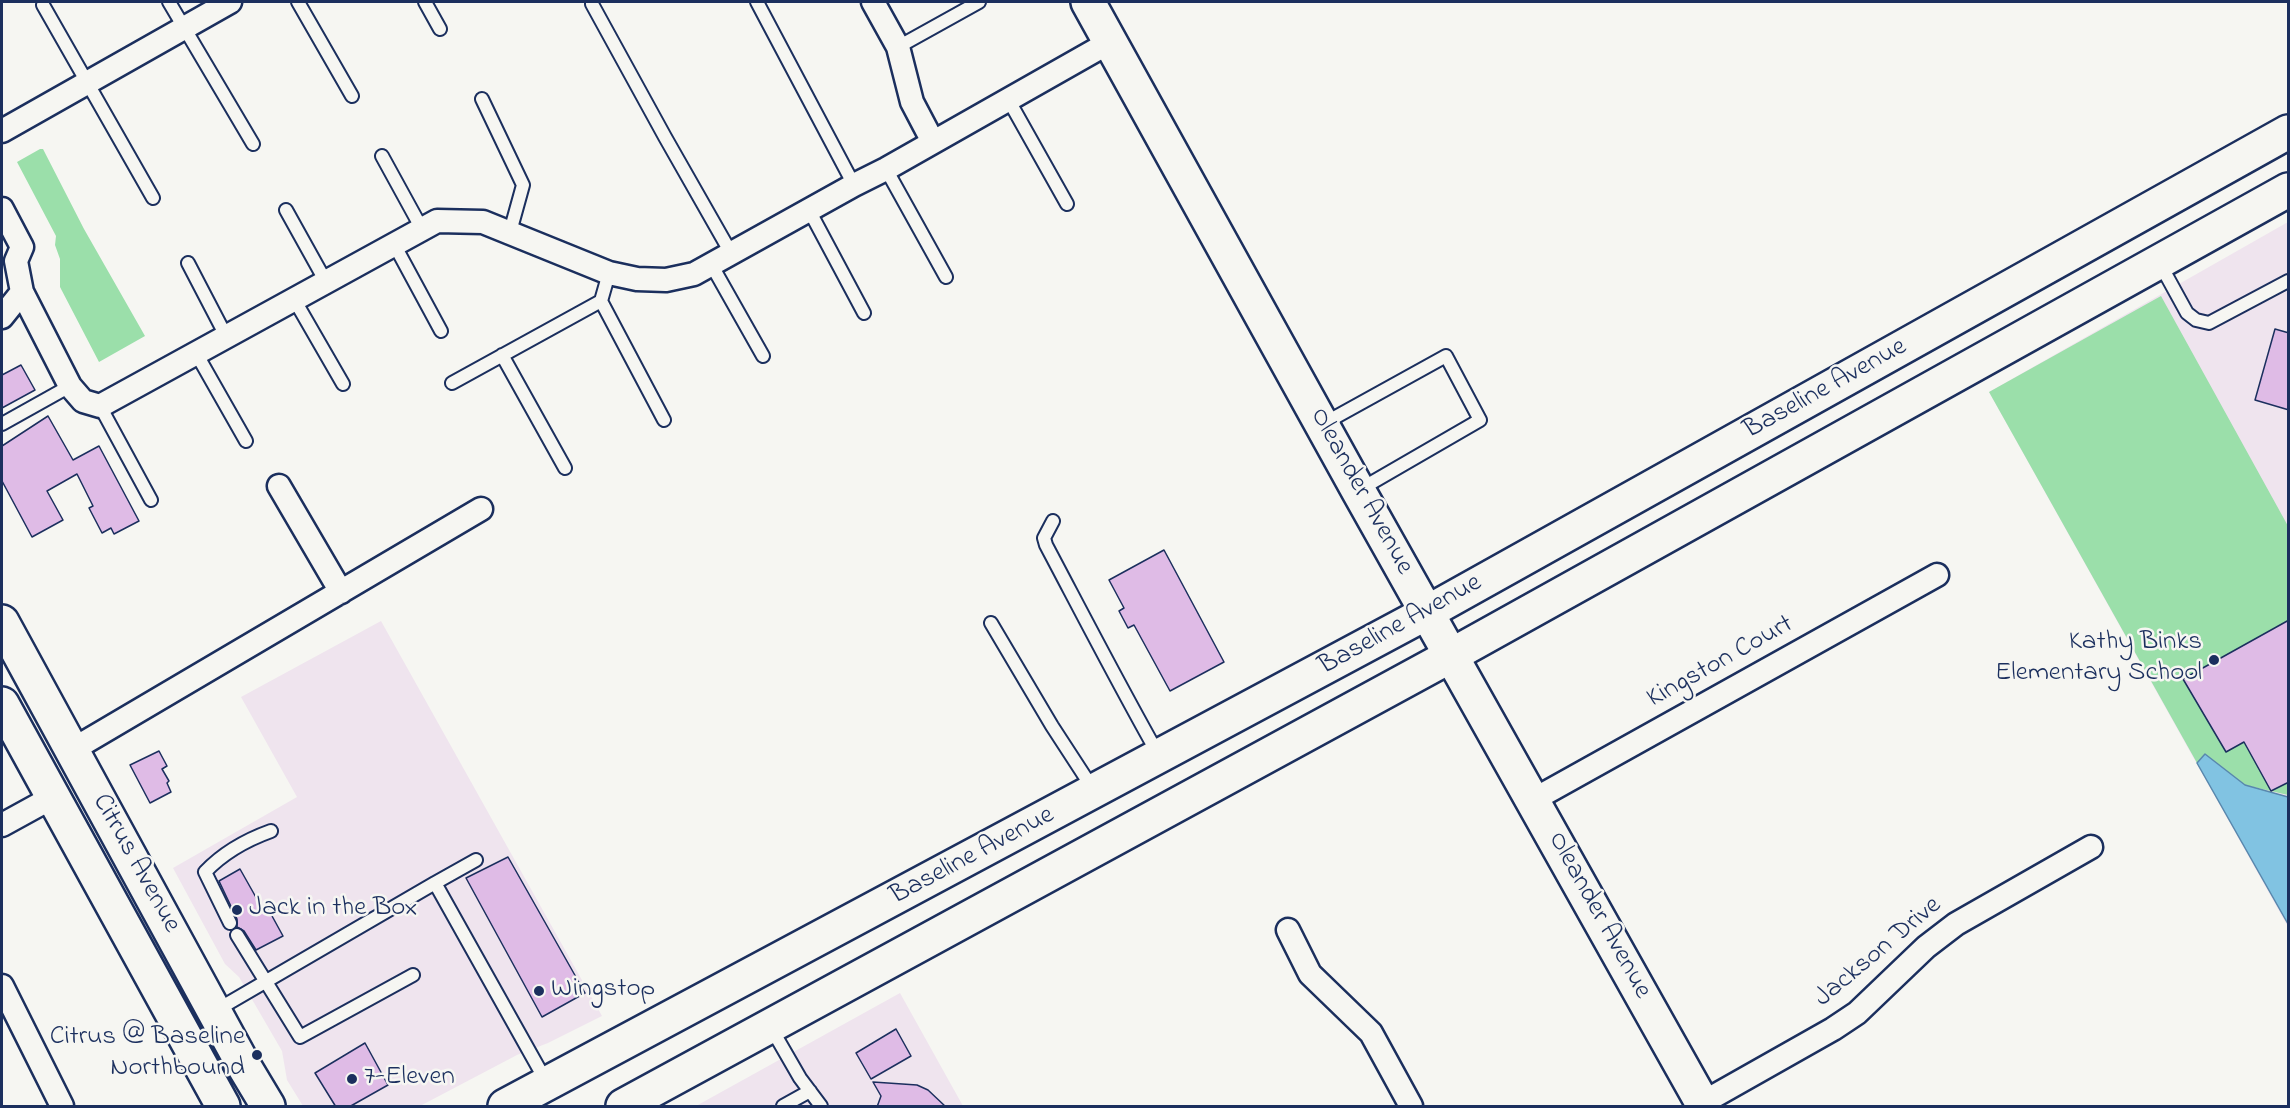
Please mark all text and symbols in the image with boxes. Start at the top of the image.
street label: Baseline Avenue [1739,332,1913,448]
street label: Oleander Avenue [1301,403,1419,581]
street label: Baseline Avenue [1314,568,1488,684]
street label: Kingston Court [1642,610,1800,716]
place label: Kathy Binks Elementary School [1995,628,2202,691]
marker: Kathy Binks Elementary School [2207,653,2221,667]
street label: Citrus Avenue [84,789,186,939]
street label: Baseline Avenue [886,800,1060,914]
street label: Oleander Avenue [1539,827,1657,1005]
street label: Jackson Drive [1809,891,1949,1015]
place label: Jack in the Box [249,894,417,926]
marker: Jack in the Box [230,903,244,917]
place label: Wingstop [551,975,655,1007]
marker: Wingstop [532,984,546,998]
place label: Citrus @ Baseline Northbound [50,1023,245,1086]
marker: Citrus @ Baseline Northbound [250,1048,264,1062]
place label: 7-Eleven [364,1063,455,1095]
marker: 7-Eleven [345,1072,359,1086]

